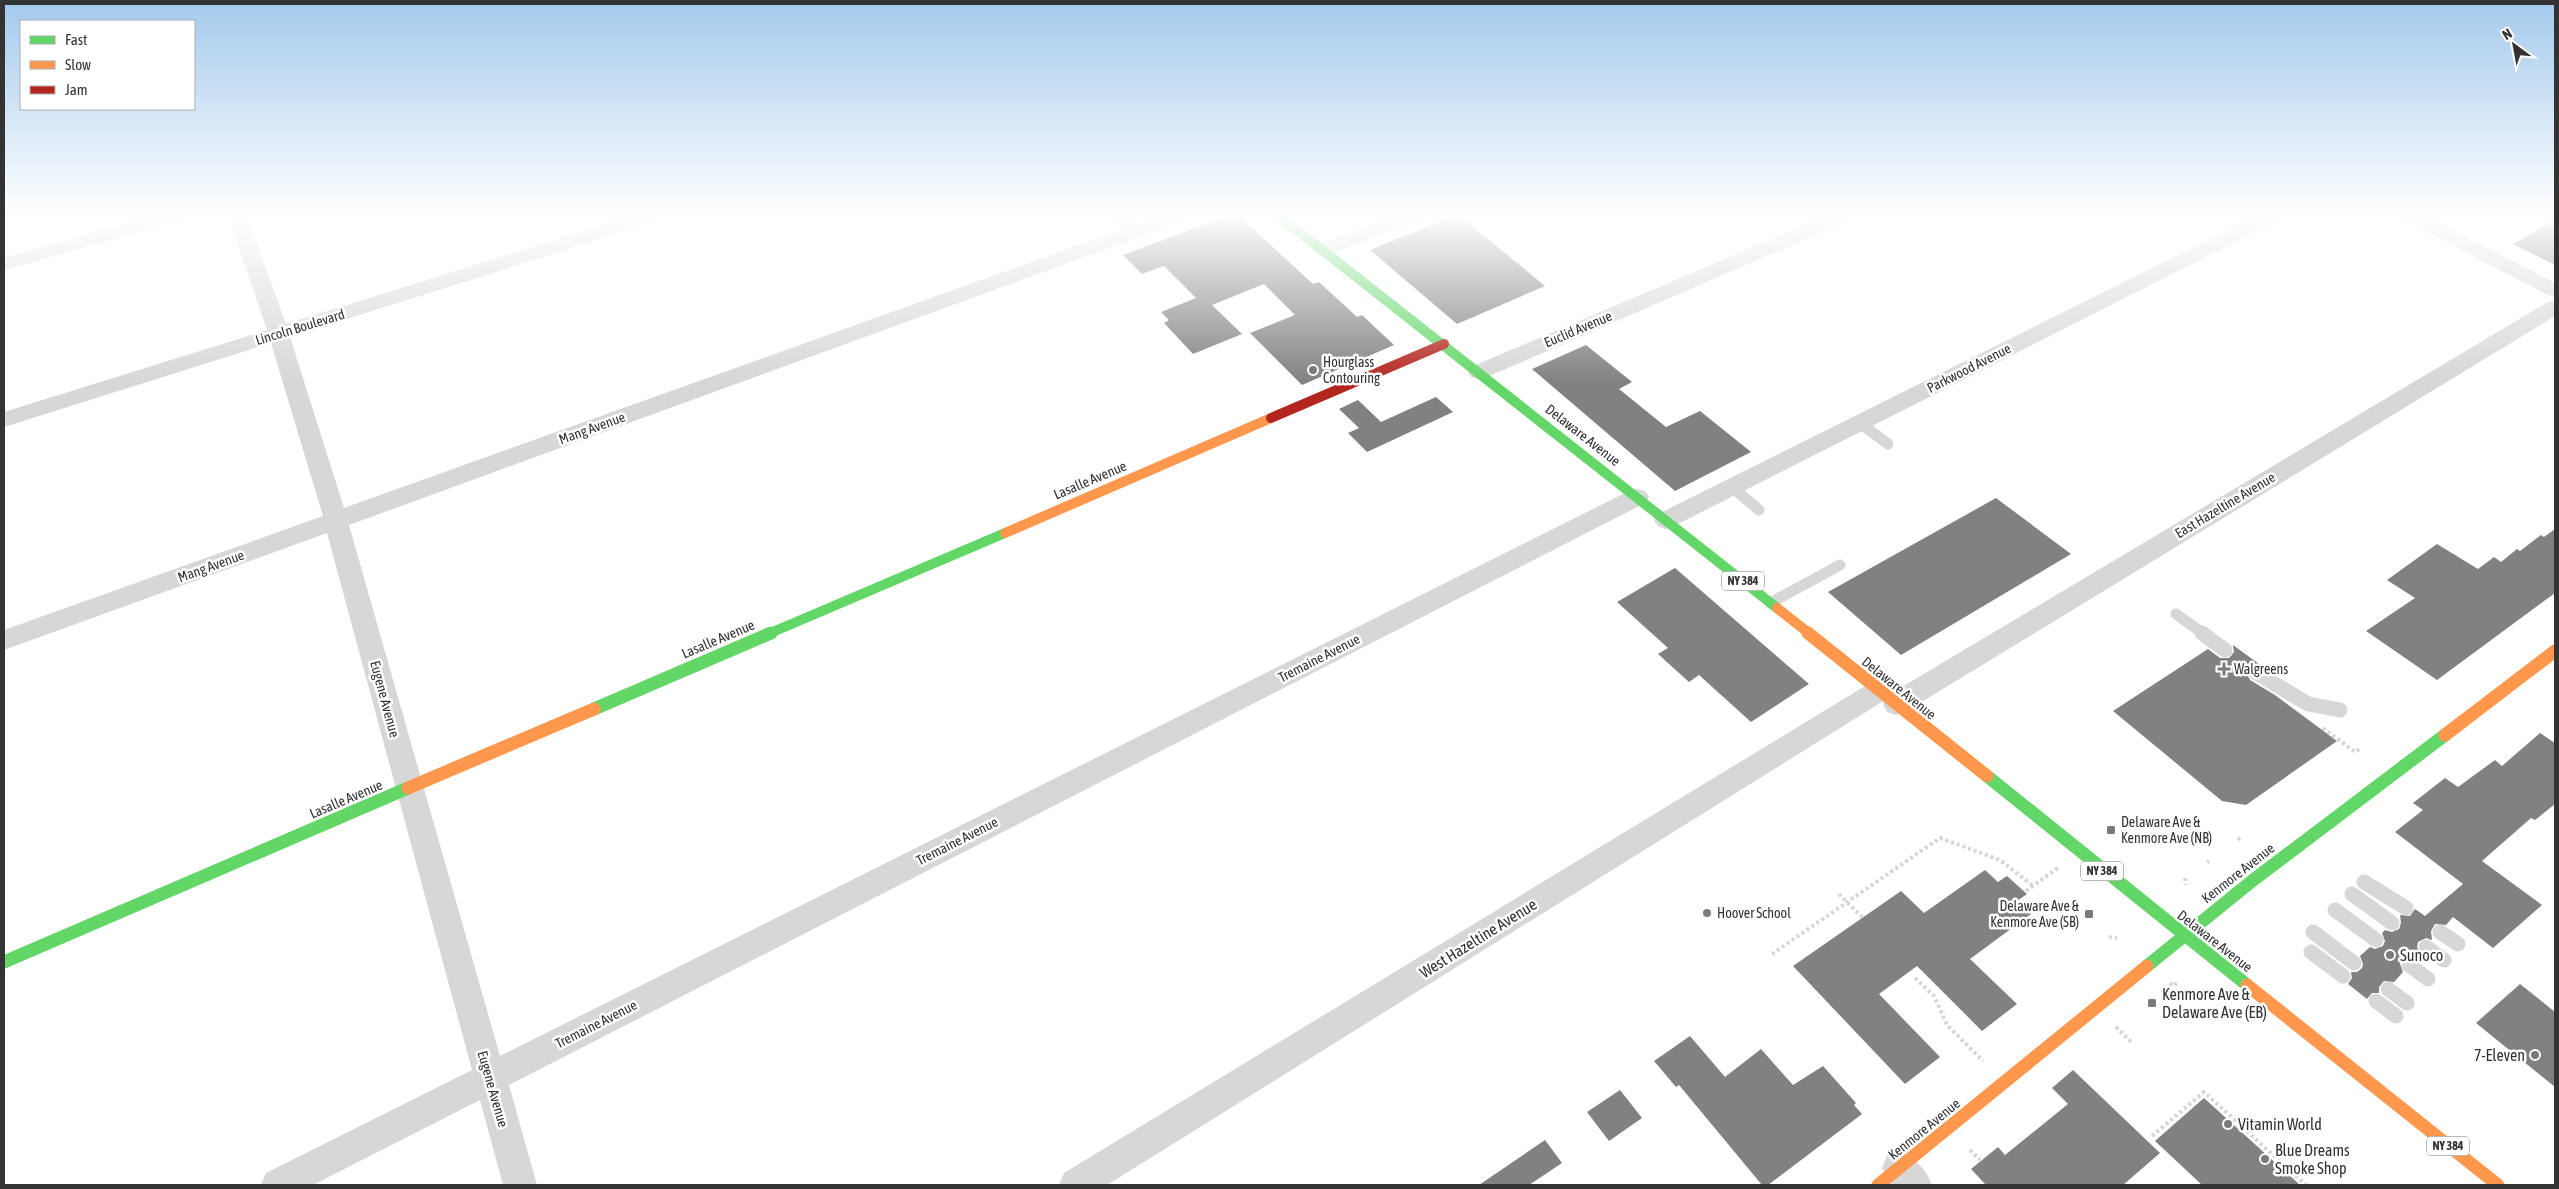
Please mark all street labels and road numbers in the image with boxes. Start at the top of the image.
street label: Lincoln Boulevard [254,306,346,348]
street label: Euclid Avenue [1542,308,1614,350]
street label: Parkwood Avenue [1924,340,2014,396]
street label: Delaware Avenue [1542,401,1624,469]
street label: Mang Avenue [557,409,627,447]
street label: Lasalle Avenue [1051,457,1129,503]
street label: East Hazeltine Avenue [2172,469,2278,541]
street label: Mang Avenue [176,547,246,585]
road number: NY 384 [1722,572,1764,590]
street label: Lasalle Avenue [679,616,757,662]
street label: Tremaine Avenue [1276,631,1362,685]
street label: Delaware Avenue [1859,653,1939,723]
street label: Eugene Avenue [367,659,403,739]
street label: Lasalle Avenue [307,776,385,822]
street label: Tremaine Avenue [914,814,1000,868]
street label: Kenmore Avenue [2199,840,2277,906]
road number: NY 384 [2081,861,2123,880]
street label: West Hazeltine Avenue [1416,895,1540,981]
street label: Delaware Avenue [2174,907,2256,975]
street label: Tremaine Avenue [553,997,639,1051]
street label: Eugene Avenue [474,1049,512,1129]
street label: Kenmore Avenue [1885,1095,1963,1163]
road number: NY 384 [2427,1136,2469,1156]

